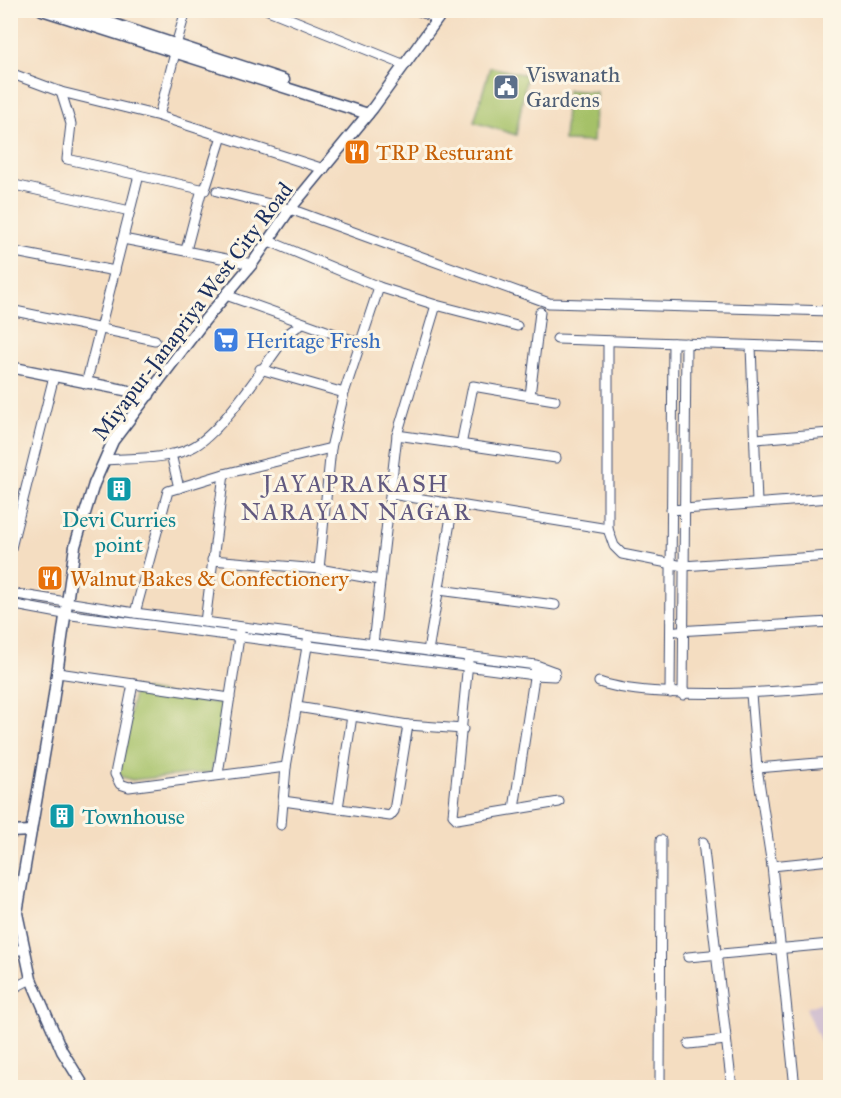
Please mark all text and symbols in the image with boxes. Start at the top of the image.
place label: Viswanath Gardens [525,61,620,113]
public building icon: Viswanath Gardens [491,72,521,102]
restaurant icon: TRP Resturant [342,137,372,167]
place label: TRP Resturant [376,139,513,166]
street label: Miyapur-Janapriya West City Road [86,177,298,446]
supermarket icon: Heritage Fresh [211,325,241,355]
place label: Heritage Fresh [246,327,381,354]
district label: JAYAPRAKASH NARAYAN NAGAR [240,469,472,527]
building icon: Devi Curries point [104,474,134,504]
place label: Devi Curries point [62,506,176,558]
restaurant icon: Walnut Bakes & Confectionery [35,563,65,593]
place label: Walnut Bakes & Confectionery [70,565,349,592]
building icon: Townhouse [47,801,77,831]
place label: Townhouse [82,803,185,830]

